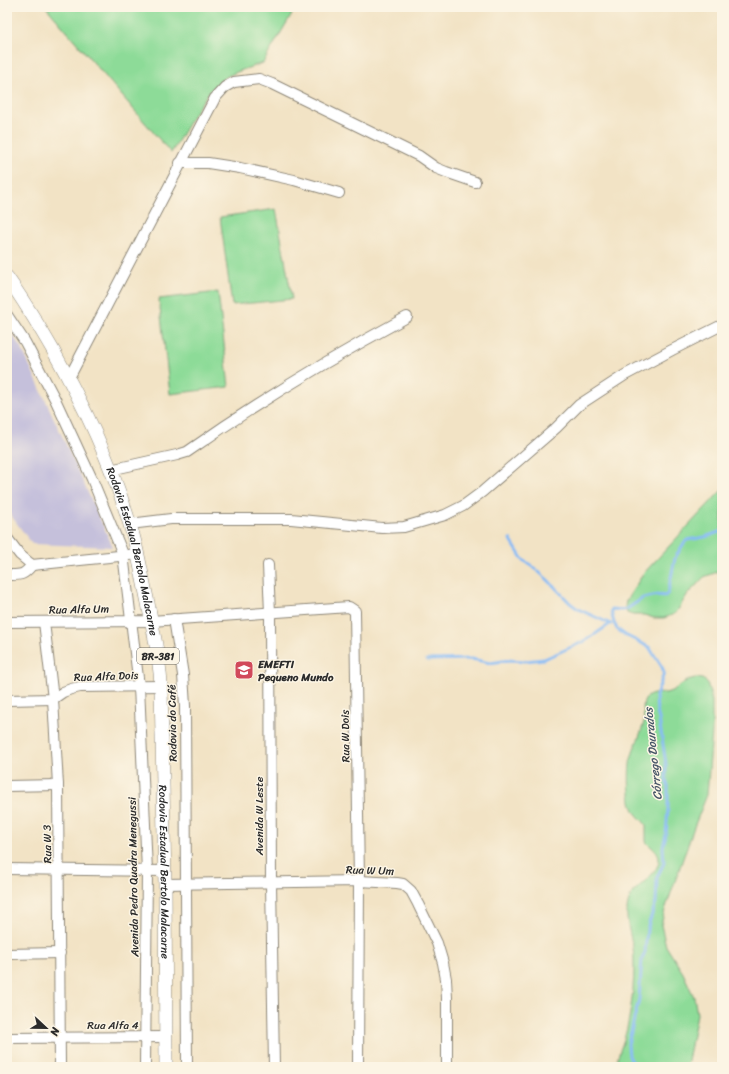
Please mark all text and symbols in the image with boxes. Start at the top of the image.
street label: Rodovia Estadual Bertolo Malacarne [101,464,163,638]
street label: Rua Alfa Um [49,599,109,620]
road number: BR-381 [137,648,179,664]
place label: EMEFTI Pequeno Mundo [258,655,334,687]
school or university icon: EMEFTI Pequeno Mundo [233,659,255,681]
street label: Rua Alfa Dois [74,666,139,687]
street label: Rodovia do Café [162,684,183,762]
water label: Córrego Dourados [637,705,669,801]
street label: Rua W Dois [336,709,355,762]
street label: Avenida W Leste [250,776,269,856]
street label: Rodovia Estadual Bertolo Malacarne [153,785,174,959]
street label: Avenida Pedro Quadra Menegussi [123,796,144,958]
street label: Rua W 3 [38,825,57,863]
street label: Rua W Um [346,860,395,881]
north arrow [26,1008,66,1048]
street label: Rua Alfa 4 [87,1016,139,1035]
text: N [44,1024,65,1039]

